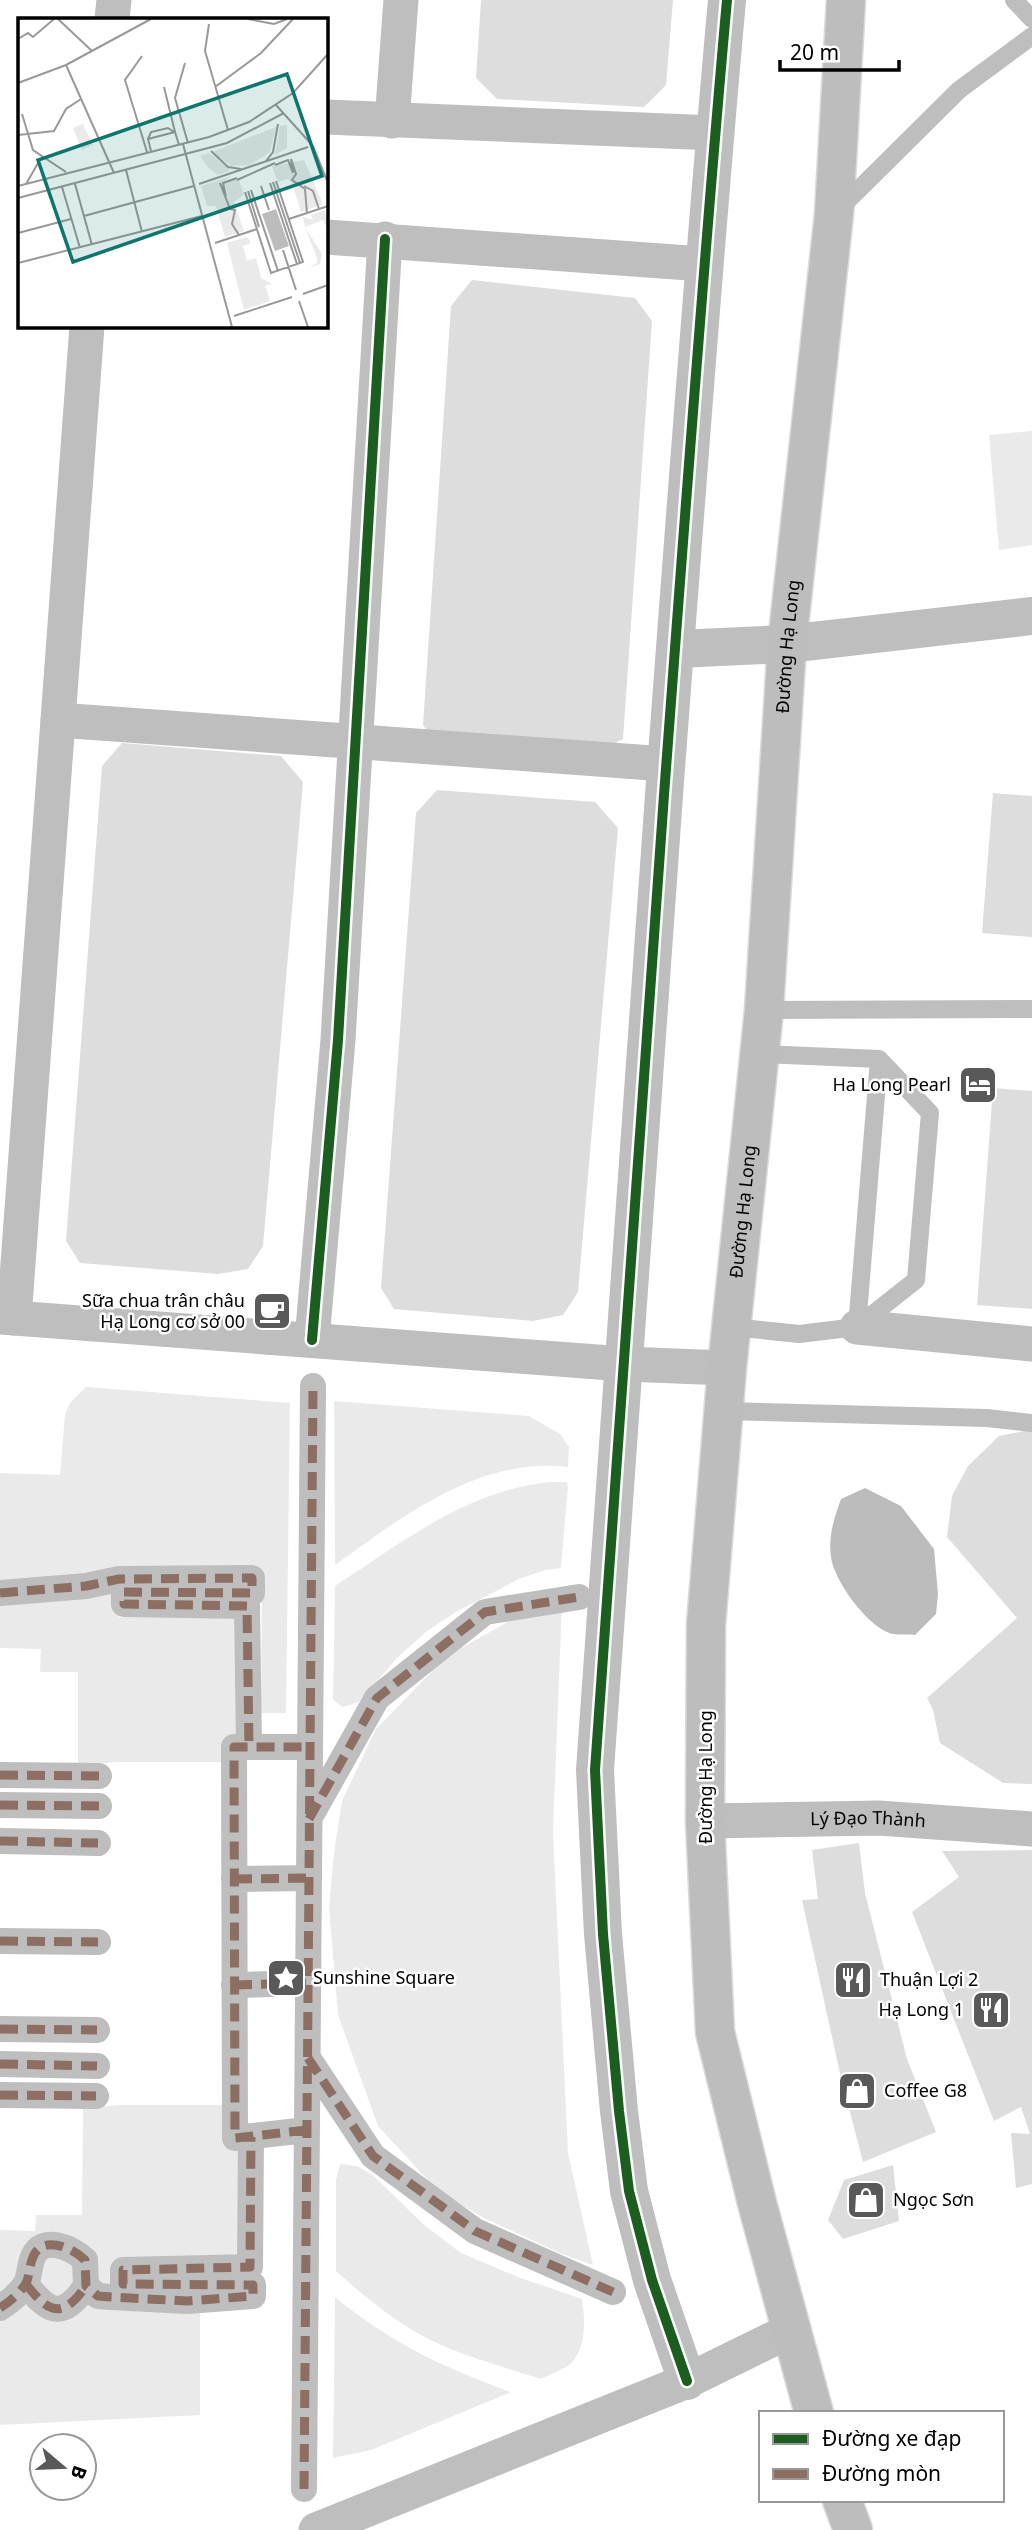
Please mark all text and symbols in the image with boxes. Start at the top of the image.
inset map [18,18,327,327]
scale bar [780,28,899,72]
text: 20 m [790,38,839,66]
street label: Đường Hạ Long [770,578,805,714]
hotel icon: Ha Long Pearl [957,1064,999,1106]
place label: Ha Long Pearl [832,1072,951,1096]
street label: Đường Hạ Long [723,1144,761,1279]
place label: Sữa chua trân châu Hạ Long cơ sở 00 [82,1288,245,1333]
cafe icon: Sữa chua trân châu Hạ Long cơ sở 00 [251,1290,293,1332]
street label: Đường Hạ Long [693,1710,717,1844]
street label: Lý Đạo Thành [810,1805,927,1832]
place icon: Sunshine Square [265,1957,307,1999]
restaurant icon: Thuận Lợi 2 [832,1959,874,2001]
place label: Sunshine Square [313,1965,455,1989]
place label: Thuận Lợi 2 [880,1967,978,1991]
restaurant icon: Hạ Long 1 [970,1989,1012,2031]
place label: Hạ Long 1 [878,1997,964,2021]
shop icon: Coffee G8 [836,2070,878,2112]
place label: Coffee G8 [884,2078,967,2102]
shop icon: Ngọc Sơn [845,2179,887,2221]
place label: Ngọc Sơn [893,2187,974,2211]
legend [759,2411,1004,2502]
text: Đường xe đạp [822,2424,961,2452]
north arrow [28,2432,98,2502]
text: Đường mòn [822,2459,941,2487]
text: B [65,2462,93,2483]

